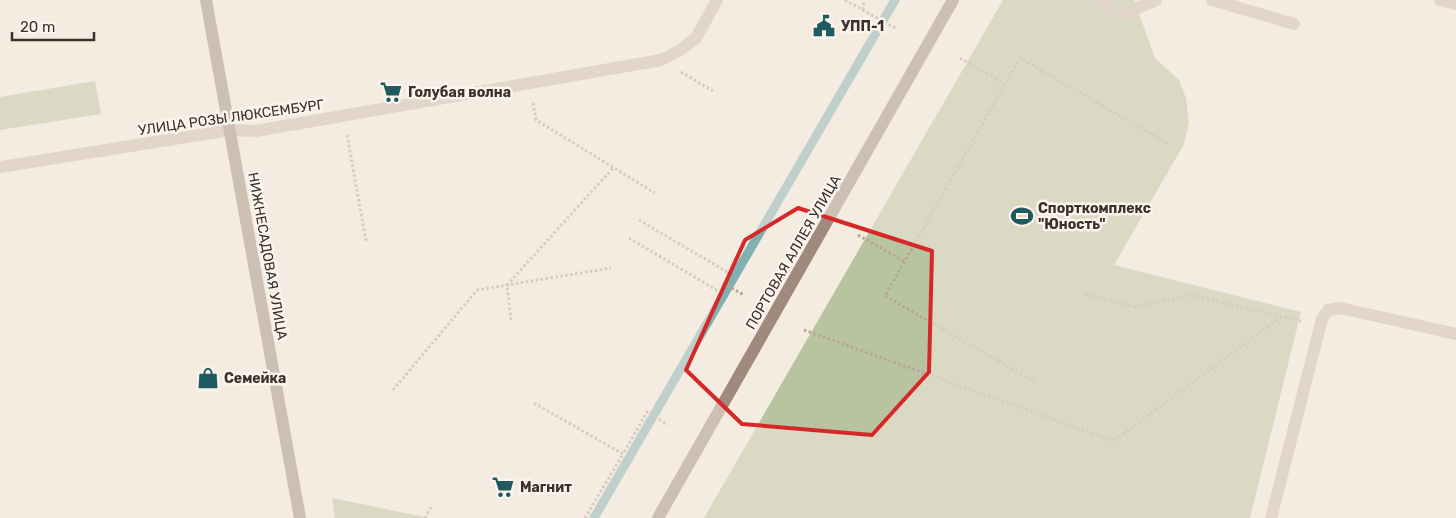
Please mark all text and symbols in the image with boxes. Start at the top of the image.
scale bar [12,10,95,42]
public building icon: УПП-1 [811,13,837,39]
text: 20 m [20,18,55,36]
place label: УПП-1 [841,18,884,35]
supermarket icon: Голубая волна [378,79,404,105]
place label: Голубая волна [408,84,511,101]
street label: УЛИЦА РОЗЫ ЛЮКСЕМБУРГ [137,96,326,139]
street label: НИЖНЕСАДОВАЯ УЛИЦА [244,171,291,342]
street label: ПОРТОВАЯ АЛЛЕЯ УЛИЦА [742,171,845,332]
place label: Спорткомплекс "Юность" [1038,200,1151,233]
sports icon: Спорткомплекс "Юность" [1009,203,1035,229]
shop icon: Семейка [195,365,221,391]
place label: Семейка [224,370,286,387]
supermarket icon: Магнит [490,474,516,500]
place label: Магнит [520,479,572,496]

